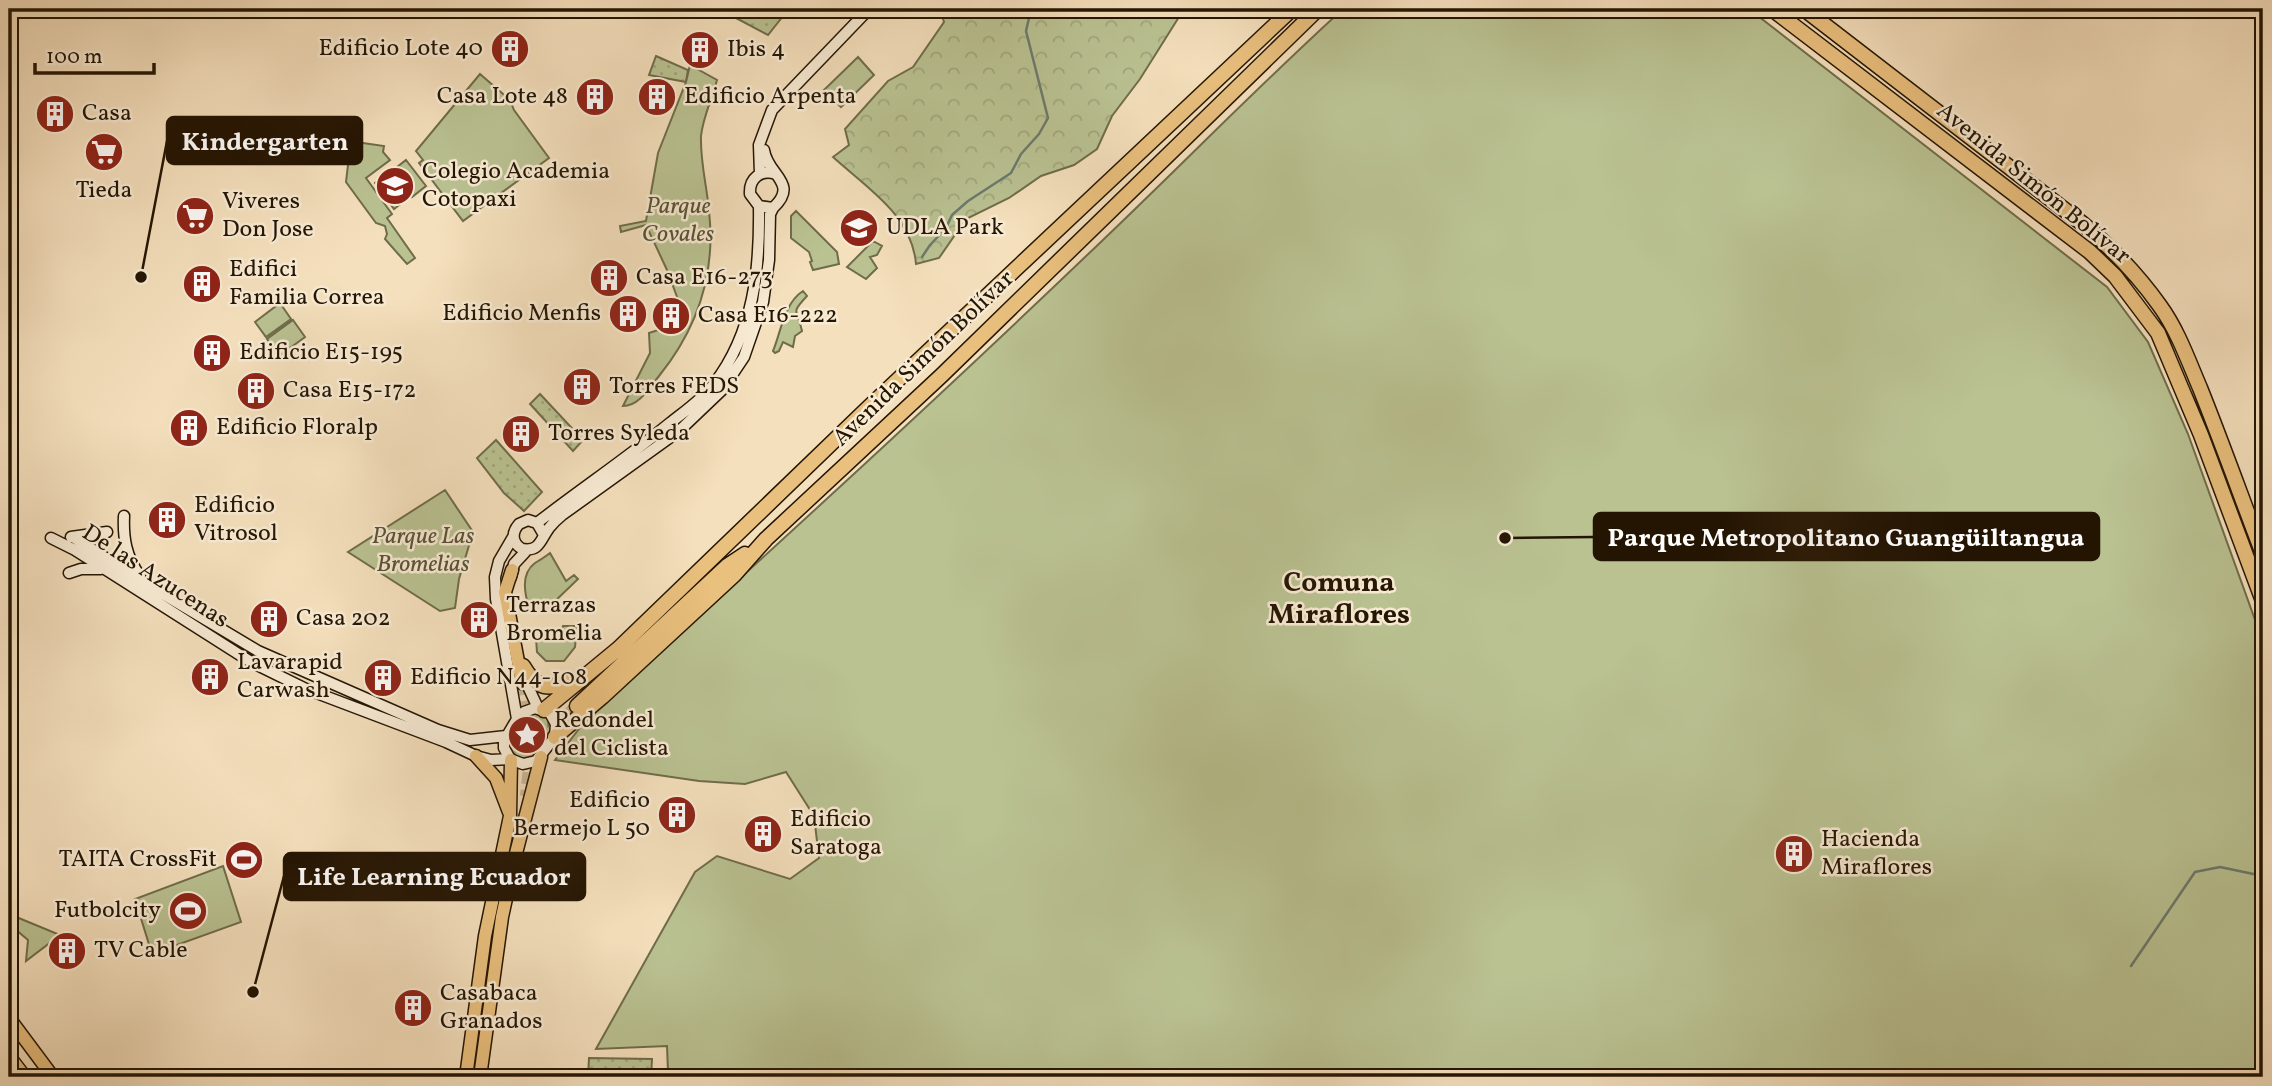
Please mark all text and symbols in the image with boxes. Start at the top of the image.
building icon: Edificio Lote 40 [489,28,531,70]
building icon: Ibis 4 [679,29,721,71]
scale bar [35,32,154,76]
place label: Edificio Lote 40 [318,32,483,66]
place label: Ibis 4 [727,33,785,67]
text: 100 m [46,43,103,72]
building icon: Casa Lote 48 [574,76,616,118]
building icon: Edificio Arpenta [636,76,678,118]
place label: Casa Lote 48 [437,80,568,114]
place label: Edificio Arpenta [684,80,857,114]
building icon: Casa [34,93,76,135]
street label: Avenida Simón Bolívar [1929,95,2137,273]
place label: Casa [82,97,132,131]
callout: Kindergarten [167,117,362,164]
text: Kindergarten [181,125,349,161]
supermarket icon: Tieda [83,131,125,173]
place label: Colegio Academia Cotopaxi [422,155,610,217]
school or university icon: Colegio Academia Cotopaxi [374,165,416,207]
place label: Tieda [76,174,132,208]
place label: Viveres Don Jose [222,185,314,247]
park label: Parque Covales [642,190,714,252]
supermarket icon: Viveres Don Jose [174,195,216,237]
school or university icon: UDLA Park [838,207,880,249]
place label: UDLA Park [886,211,1004,245]
place label: Edifici Familia Correa [229,253,385,315]
building icon: Casa E16-273 [588,257,630,299]
place label: Casa E16-273 [636,261,773,295]
building icon: Edifici Familia Correa [181,263,223,305]
street label: Avenida Simón Bolívar [825,263,1023,455]
building icon: Edificio Menfis [607,293,649,335]
building icon: Casa E16-222 [650,295,692,337]
place label: Edificio Menfis [442,297,601,331]
place label: Casa E16-222 [698,299,838,333]
building icon: Edificio E15-195 [191,332,233,374]
place label: Edificio E15-195 [239,336,403,370]
building icon: Torres FEDS [561,366,603,408]
building icon: Casa E15-172 [235,370,277,412]
place label: Torres FEDS [609,370,739,404]
place label: Casa E15-172 [283,374,416,408]
building icon: Edificio Floralp [168,407,210,449]
place label: Edificio Floralp [216,411,378,445]
building icon: Torres Syleda [500,413,542,455]
place label: Torres Syleda [548,417,690,451]
place label: Edificio Vitrosol [194,489,278,551]
building icon: Edificio Vitrosol [146,499,188,541]
callout: Parque Metropolitano Guangüiltangua [1594,513,2099,560]
street label: De las Azucenas [75,517,235,637]
park label: Parque Las Bromelias [372,520,475,582]
text: Parque Metropolitano Guangüiltangua [1607,521,2085,557]
district label: Comuna Miraflores [1268,564,1410,635]
place label: Terrazas Bromelia [506,589,603,651]
building icon: Casa 202 [248,598,290,640]
building icon: Terrazas Bromelia [458,599,500,641]
place label: Casa 202 [296,602,391,636]
place label: Lavarapid Carwash [237,646,343,708]
building icon: Lavarapid Carwash [189,656,231,698]
building icon: Edificio N44-108 [362,657,404,699]
place label: Edificio N44-108 [410,661,587,695]
place label: Redondel del Ciclista [554,704,669,766]
place icon: Redondel del Ciclista [506,714,548,756]
place label: Edificio Bermejo L 50 [513,784,650,846]
building icon: Edificio Bermejo L 50 [656,794,698,836]
place label: Edificio Saratoga [790,803,882,865]
building icon: Edificio Saratoga [742,813,784,855]
place label: Hacienda Miraflores [1821,823,1932,885]
building icon: Hacienda Miraflores [1773,833,1815,875]
sports icon: TAITA CrossFit [223,839,265,881]
place label: TAITA CrossFit [58,843,217,877]
callout: Life Learning Ecuador [284,853,585,900]
text: Life Learning Ecuador [297,860,571,896]
sports icon: Futbolcity [167,890,209,932]
place label: Futbolcity [54,894,161,928]
building icon: TV Cable [46,930,88,972]
place label: TV Cable [94,934,188,968]
place label: Casabaca Granados [440,977,542,1039]
building icon: Casabaca Granados [392,987,434,1029]

